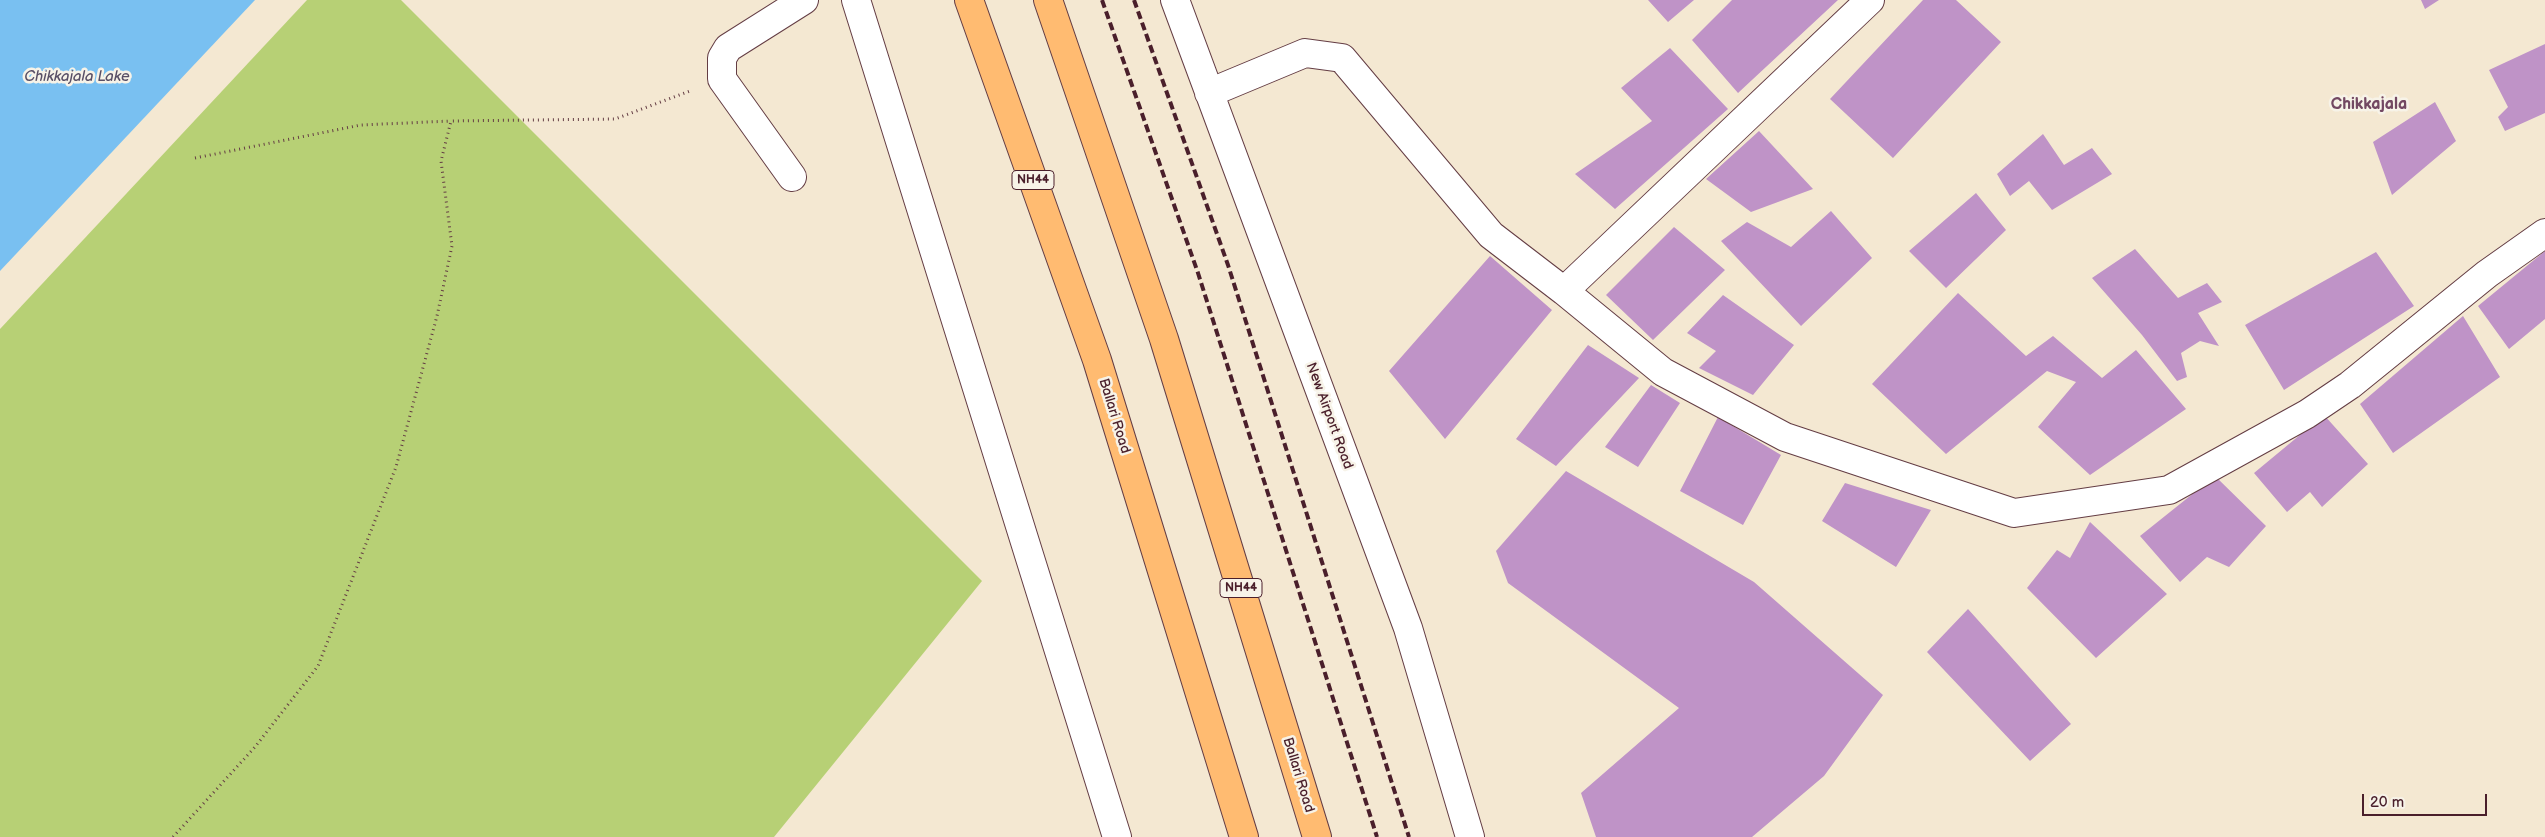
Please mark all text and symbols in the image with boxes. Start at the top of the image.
water label: Chikkajala Lake [24,68,130,86]
district label: Chikkajala [2331,95,2407,115]
road number: NH44 [1012,170,1054,190]
street label: New Airport Road [1302,360,1356,472]
street label: Ballari Road [1095,376,1133,456]
road number: NH44 [1220,578,1262,598]
street label: Ballari Road [1279,735,1317,815]
scale bar [2365,784,2490,816]
text: 20 m [2370,793,2404,812]

